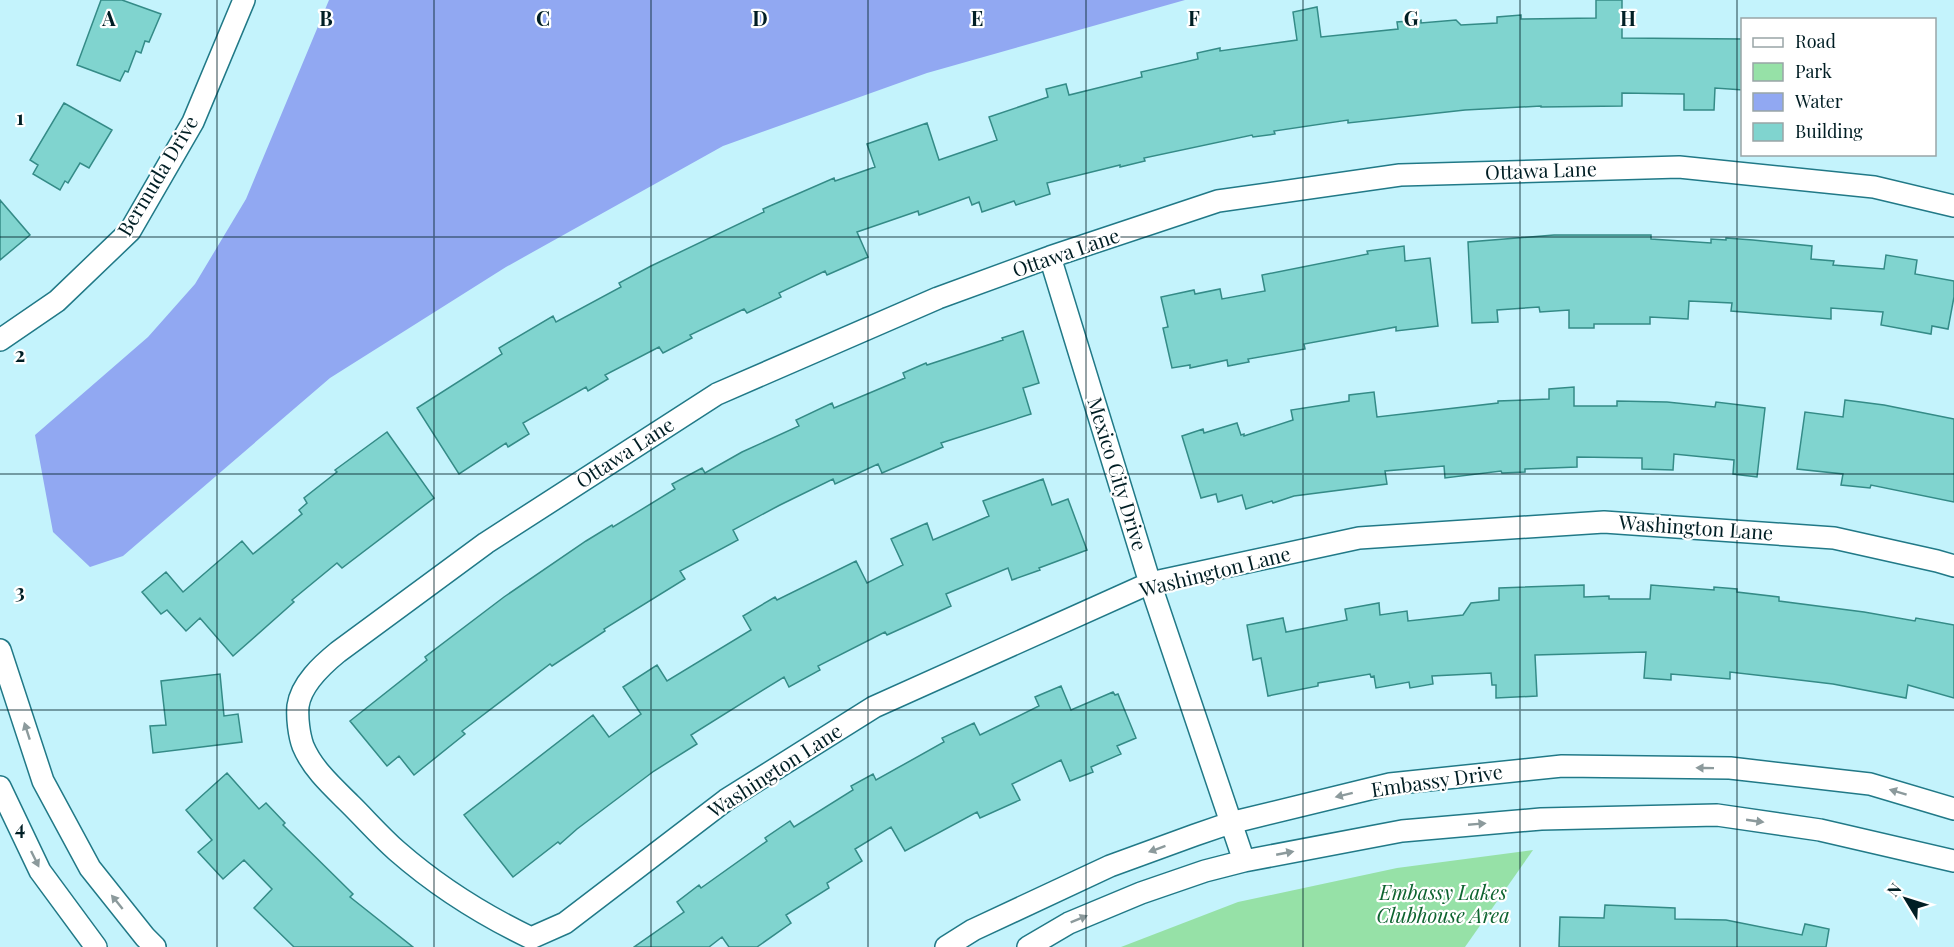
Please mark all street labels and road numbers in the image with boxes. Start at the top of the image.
street label: Bermuda Drive [110,110,203,241]
street label: Ottawa Lane [1485,154,1597,185]
street label: Ottawa Lane [1008,221,1123,283]
street label: Mexico City Drive [1082,394,1155,554]
street label: Ottawa Lane [570,410,678,494]
street label: Washington Lane [1617,508,1774,545]
street label: Washington Lane [1135,539,1293,603]
street label: Washington Lane [701,716,846,824]
street label: Embassy Drive [1369,757,1504,802]

